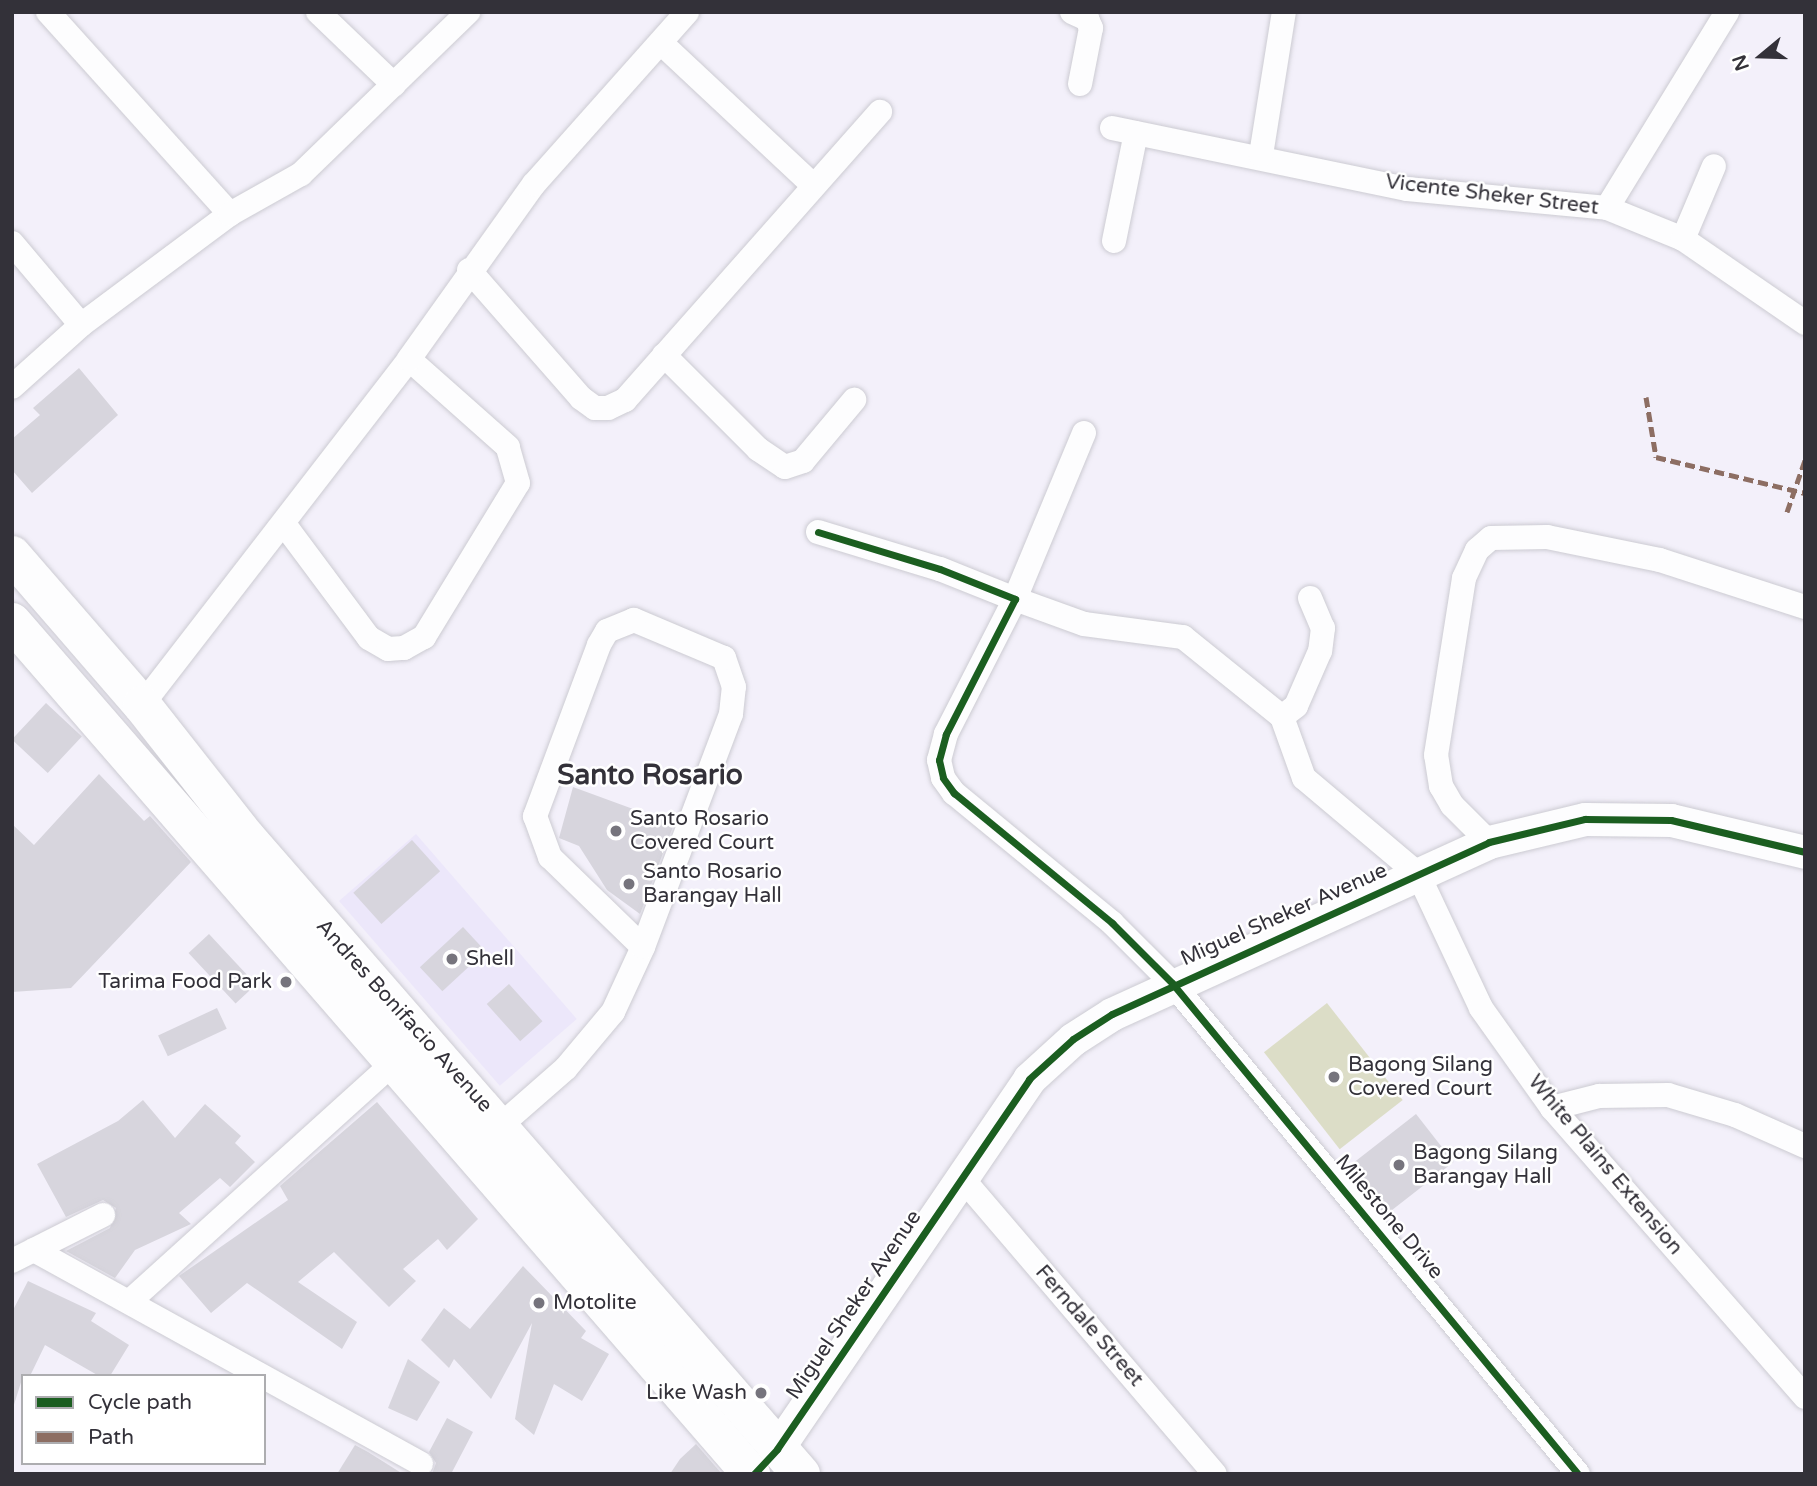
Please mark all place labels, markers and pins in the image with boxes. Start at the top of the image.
place label: Santo Rosario Covered Court [630,806,774,856]
marker: Santo Rosario Covered Court [608,823,624,839]
place label: Santo Rosario Barangay Hall [643,859,782,909]
marker: Santo Rosario Barangay Hall [621,876,637,892]
place label: Shell [466,946,514,972]
marker: Shell [444,951,460,967]
place label: Tarima Food Park [98,969,272,995]
marker: Tarima Food Park [278,974,294,990]
place label: Bagong Silang Covered Court [1348,1052,1493,1102]
marker: Bagong Silang Covered Court [1326,1069,1342,1085]
place label: Bagong Silang Barangay Hall [1413,1140,1558,1190]
marker: Bagong Silang Barangay Hall [1391,1157,1407,1173]
place label: Motolite [553,1290,637,1316]
marker: Motolite [531,1295,547,1311]
place label: Like Wash [646,1380,747,1406]
marker: Like Wash [753,1385,769,1401]

